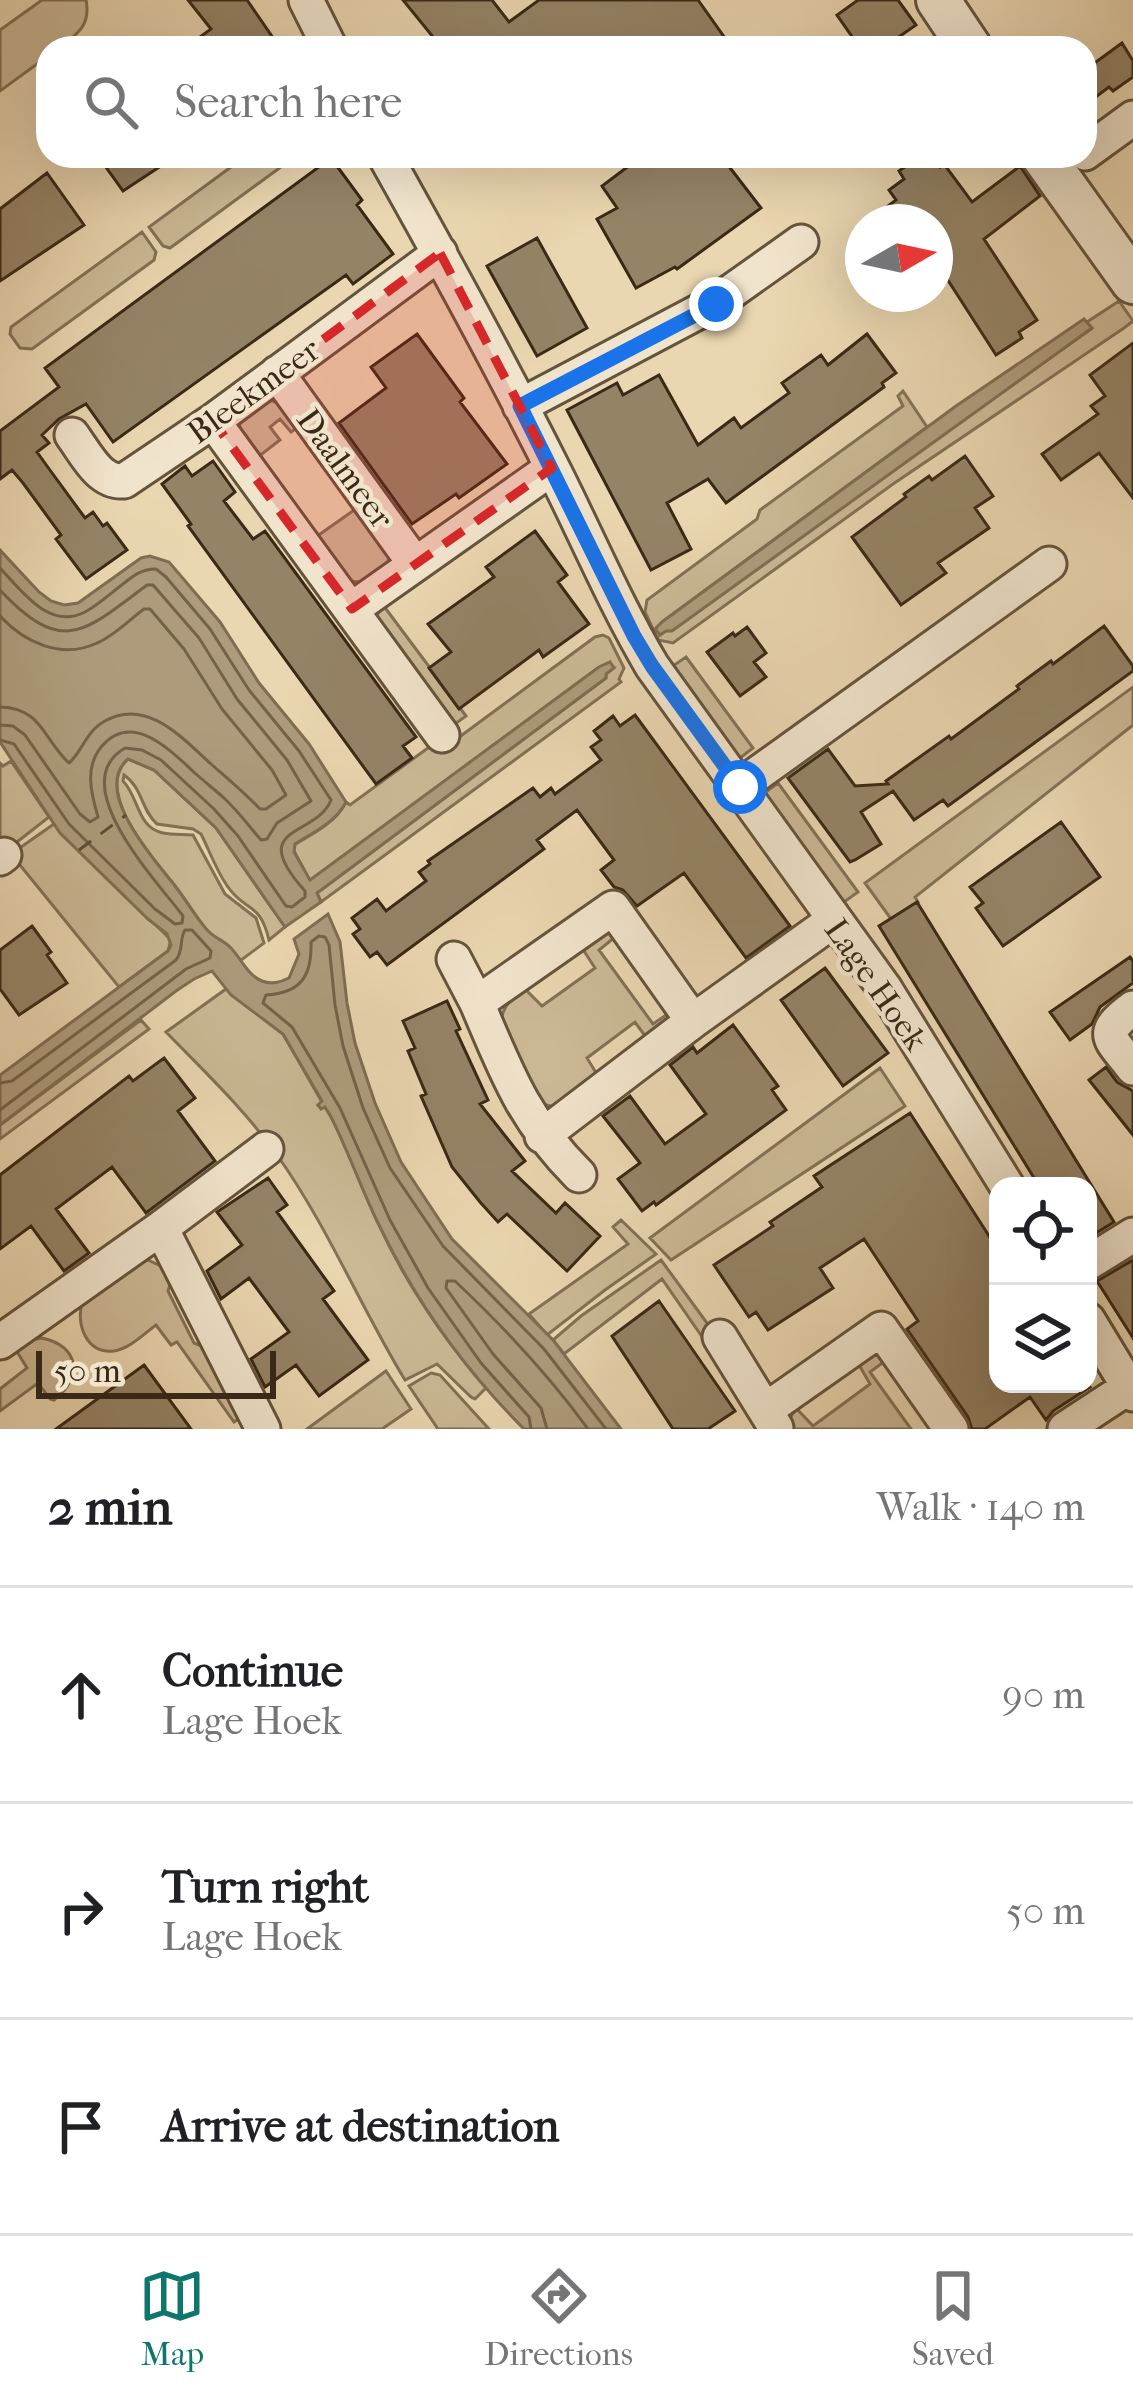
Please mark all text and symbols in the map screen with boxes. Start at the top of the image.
search box [36,36,1097,168]
icon: search [78,69,144,135]
text: Search here [174,76,402,129]
north arrow [845,204,953,312]
route end [689,277,743,331]
street label: Bleekmeer [180,330,328,452]
street label: Daalmeer [288,401,401,537]
route start [713,760,767,814]
street label: Lage Hoek [816,911,936,1059]
map controls [989,1177,1097,1393]
button: locate [989,1177,1097,1285]
button: layers [989,1285,1097,1393]
scale bar [36,1345,276,1398]
text: 50 m [54,1352,121,1391]
text: 2 min [48,1477,172,1537]
text: Walk · 140 m [877,1484,1085,1530]
text: Continue [162,1645,343,1698]
icon: ahead [48,1662,114,1728]
text: 90 m [1002,1672,1085,1718]
text: Lage Hoek [162,1698,342,1744]
text: Turn right [162,1861,369,1914]
icon: right [48,1878,114,1944]
text: 50 m [1006,1888,1085,1934]
text: Lage Hoek [162,1914,342,1960]
icon: arrive [48,2094,114,2160]
text: Arrive at destination [162,2100,559,2153]
tab: Map [139,2263,205,2374]
tab: Directions [484,2263,633,2374]
tab: Saved [912,2263,994,2374]

